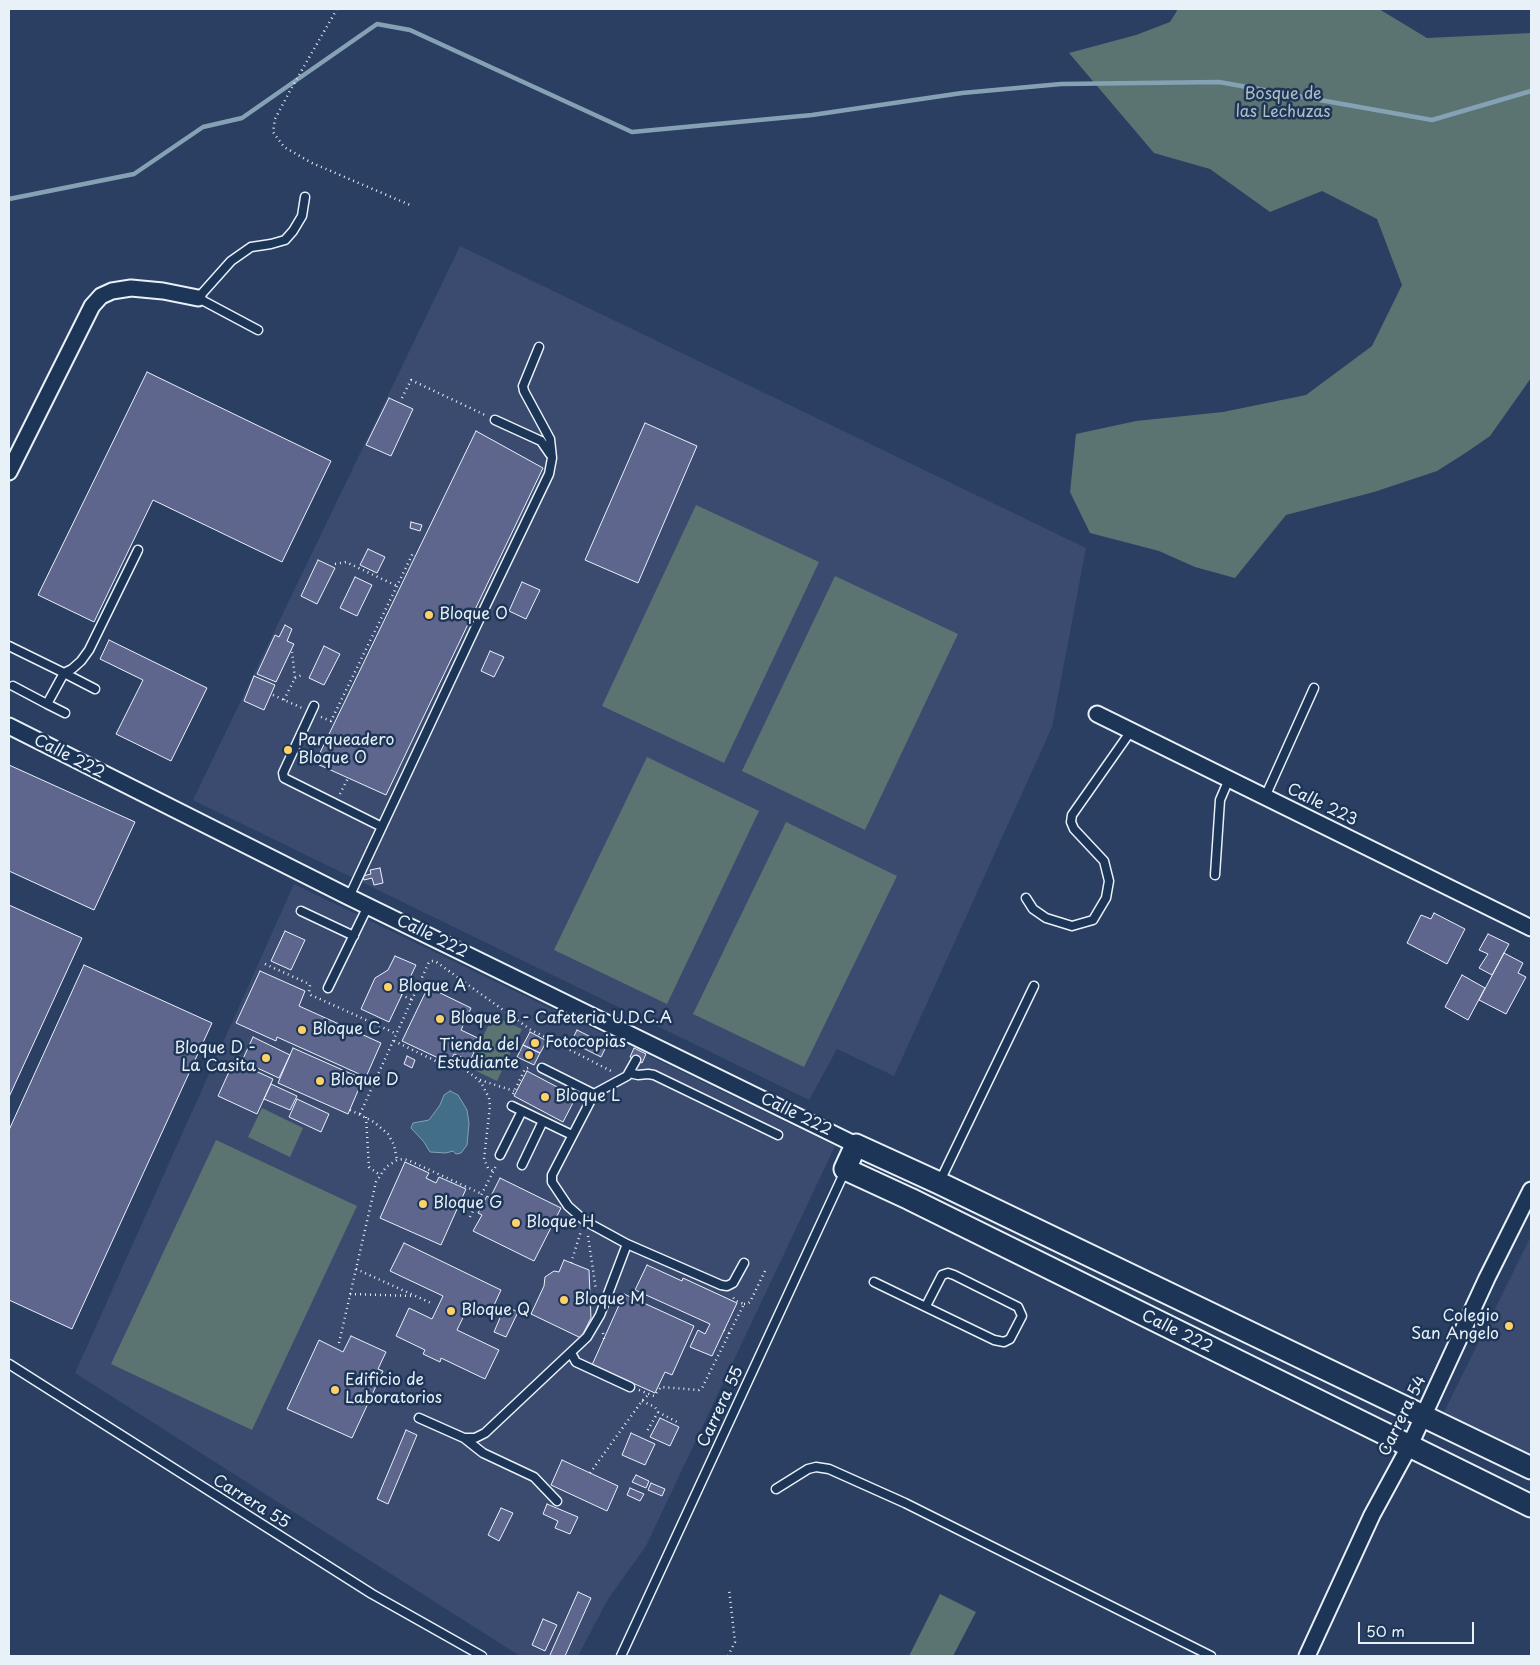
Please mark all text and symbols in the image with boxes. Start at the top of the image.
park label: Bosque de las Lechuzas [1235,85,1331,123]
place label: Bloque O [439,605,508,625]
marker: Bloque O [423,609,435,621]
street label: Calle 222 [30,731,108,783]
place label: Parqueadero Bloque O [298,731,394,769]
marker: Parqueadero Bloque O [282,744,294,756]
street label: Calle 223 [1284,780,1360,830]
street label: Calle 222 [393,912,471,962]
place label: Bloque A [398,977,466,997]
marker: Bloque A [382,981,394,993]
place label: Bloque B - Cafeteria U.D.C.A [450,1009,672,1029]
marker: Bloque B - Cafeteria U.D.C.A [434,1013,446,1025]
place label: Bloque C [312,1020,380,1040]
marker: Bloque C [296,1024,308,1036]
place label: Fotocopias [545,1033,626,1053]
place label: Tienda del Estudiante [437,1036,519,1074]
marker: Fotocopias [529,1037,541,1049]
place label: Bloque D - La Casita [174,1039,256,1077]
marker: Tienda del Estudiante [523,1049,535,1061]
marker: Bloque D - La Casita [260,1052,272,1064]
place label: Bloque D [330,1071,399,1091]
marker: Bloque D [314,1075,326,1087]
place label: Bloque L [555,1087,620,1107]
street label: Calle 222 [757,1090,835,1140]
marker: Bloque L [539,1091,551,1103]
place label: Bloque G [433,1194,503,1214]
marker: Bloque G [417,1198,429,1210]
place label: Bloque H [526,1213,595,1233]
marker: Bloque H [510,1217,522,1229]
place label: Bloque M [574,1290,645,1310]
marker: Bloque M [558,1294,570,1306]
place label: Bloque Q [461,1301,530,1321]
marker: Bloque Q [445,1305,457,1317]
street label: Calle 222 [1138,1307,1216,1357]
place label: Colegio San Angelo [1411,1307,1499,1345]
marker: Colegio San Angelo [1503,1320,1515,1332]
street label: Carrera 55 [694,1364,748,1450]
place label: Edificio de Laboratorios [345,1371,442,1409]
street label: Carrera 54 [1375,1373,1431,1459]
marker: Edificio de Laboratorios [329,1384,341,1396]
street label: Carrera 55 [209,1471,293,1533]
scale bar [1360,1612,1476,1644]
text: 50 m [1366,1619,1405,1642]

